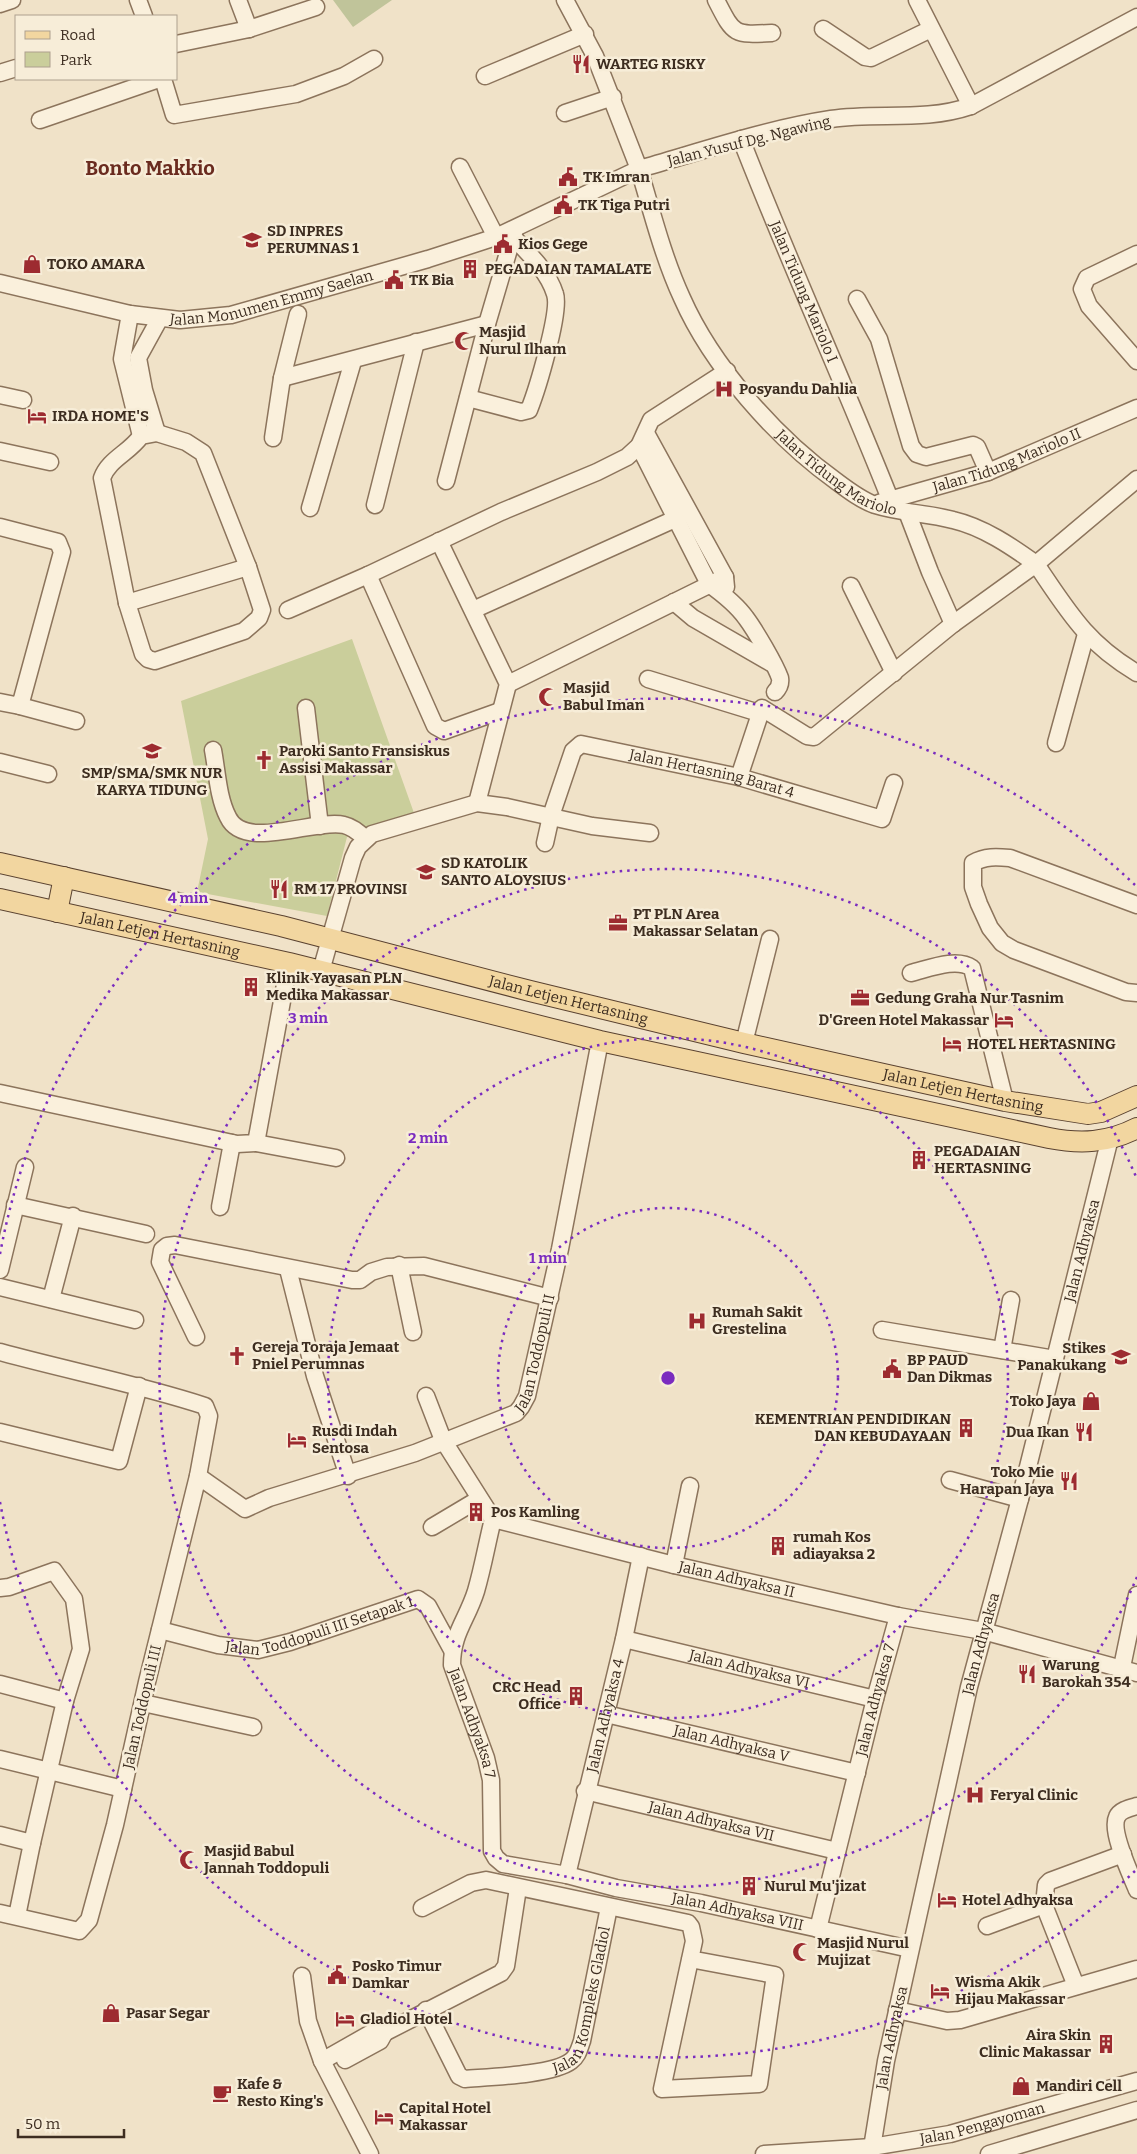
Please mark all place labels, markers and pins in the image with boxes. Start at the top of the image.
restaurant icon: WARTEG RISKY [570,53,592,75]
place label: WARTEG RISKY [596,55,706,73]
public building icon: TK Imran [557,166,579,188]
place label: TK Imran [583,168,650,186]
public building icon: TK Tiga Putri [552,194,574,216]
place label: TK Tiga Putri [578,196,670,214]
place label: SD INPRES PERUMNAS 1 [267,222,359,257]
school or university icon: SD INPRES PERUMNAS 1 [241,229,263,251]
public building icon: Kios Gege [492,233,514,255]
place label: Kios Gege [518,235,588,253]
shop icon: TOKO AMARA [21,253,43,275]
place label: TOKO AMARA [47,255,145,273]
building icon: PEGADAIAN TAMALATE [459,258,481,280]
place label: PEGADAIAN TAMALATE [485,260,652,278]
public building icon: TK Bia [383,269,405,291]
place label: TK Bia [409,271,455,289]
place label: Masjid Nurul Ilham [479,323,567,358]
mosque icon: Masjid Nurul Ilham [453,330,475,352]
hospital icon: Posyandu Dahlia [713,378,735,400]
place label: Posyandu Dahlia [739,380,858,398]
hotel icon: IRDA HOME'S [26,405,48,427]
place label: IRDA HOME'S [52,407,149,425]
place label: Masjid Babul Iman [563,679,645,714]
mosque icon: Masjid Babul Iman [537,686,559,708]
school or university icon: SMP/SMA/SMK NUR KARYA TIDUNG [141,740,163,762]
place label: Paroki Santo Fransiskus Assisi Makassar [279,742,450,777]
church icon: Paroki Santo Fransiskus Assisi Makassar [253,749,275,771]
place label: SMP/SMA/SMK NUR KARYA TIDUNG [81,764,223,799]
place label: SD KATOLIK SANTO ALOYSIUS [441,854,566,889]
school or university icon: SD KATOLIK SANTO ALOYSIUS [415,861,437,883]
restaurant icon: RM 17 PROVINSI [268,878,290,900]
place label: RM 17 PROVINSI [294,880,407,898]
place label: PT PLN Area Makassar Selatan [633,905,759,940]
office icon: PT PLN Area Makassar Selatan [607,912,629,934]
place label: Klinik Yayasan PLN Medika Makassar [266,969,403,1004]
building icon: Klinik Yayasan PLN Medika Makassar [240,976,262,998]
office icon: Gedung Graha Nur Tasnim [849,987,871,1009]
place label: Gedung Graha Nur Tasnim [875,989,1065,1007]
hotel icon: D'Green Hotel Makassar [993,1009,1015,1031]
place label: D'Green Hotel Makassar [819,1011,989,1029]
hotel icon: HOTEL HERTASNING [941,1033,963,1055]
place label: HOTEL HERTASNING [967,1035,1116,1053]
place label: PEGADAIAN HERTASNING [934,1142,1031,1177]
building icon: PEGADAIAN HERTASNING [908,1149,930,1171]
place label: Rumah Sakit Grestelina [712,1303,803,1338]
hospital icon: Rumah Sakit Grestelina [686,1310,708,1332]
place label: Gereja Toraja Jemaat Pniel Perumnas [252,1338,400,1373]
place label: Stikes Panakukang [1017,1339,1106,1374]
church icon: Gereja Toraja Jemaat Pniel Perumnas [226,1345,248,1367]
school or university icon: Stikes Panakukang [1110,1346,1132,1368]
place label: BP PAUD Dan Dikmas [907,1351,992,1386]
public building icon: BP PAUD Dan Dikmas [881,1358,903,1380]
centre of rings [659,1369,677,1387]
shop icon: Toko Jaya [1080,1390,1102,1412]
place label: Toko Jaya [1010,1392,1077,1410]
place label: KEMENTRIAN PENDIDIKAN DAN KEBUDAYAAN [755,1410,951,1445]
building icon: KEMENTRIAN PENDIDIKAN DAN KEBUDAYAAN [955,1417,977,1439]
restaurant icon: Dua Ikan [1073,1421,1095,1443]
place label: Rusdi Indah Sentosa [312,1422,398,1457]
place label: Dua Ikan [1006,1423,1069,1441]
hotel icon: Rusdi Indah Sentosa [286,1429,308,1451]
place label: Toko Mie Harapan Jaya [960,1463,1055,1498]
restaurant icon: Toko Mie Harapan Jaya [1058,1470,1080,1492]
building icon: Pos Kamling [465,1501,487,1523]
place label: Pos Kamling [491,1503,580,1521]
place label: rumah Kos adiayaksa 2 [793,1528,875,1563]
building icon: rumah Kos adiayaksa 2 [767,1535,789,1557]
place label: Warung Barokah 354 [1042,1656,1131,1691]
restaurant icon: Warung Barokah 354 [1016,1663,1038,1685]
place label: CRC Head Office [492,1678,561,1713]
building icon: CRC Head Office [565,1685,587,1707]
hospital icon: Feryal Clinic [964,1784,986,1806]
place label: Feryal Clinic [990,1786,1078,1804]
place label: Masjid Babul Jannah Toddopuli [203,1842,329,1877]
mosque icon: Masjid Babul Jannah Toddopuli [178,1849,200,1871]
building icon: Nurul Mu'jizat [738,1875,760,1897]
place label: Nurul Mu'jizat [764,1877,866,1895]
hotel icon: Hotel Adhyaksa [936,1889,958,1911]
place label: Hotel Adhyaksa [962,1891,1074,1909]
place label: Masjid Nurul Mujizat [817,1934,909,1969]
mosque icon: Masjid Nurul Mujizat [791,1941,813,1963]
place label: Posko Timur Damkar [352,1957,442,1992]
public building icon: Posko Timur Damkar [326,1964,348,1986]
place label: Wisma Akik Hijau Makassar [955,1973,1065,2008]
hotel icon: Wisma Akik Hijau Makassar [929,1980,951,2002]
shop icon: Pasar Segar [100,2002,122,2024]
place label: Pasar Segar [126,2004,210,2022]
hotel icon: Gladiol Hotel [334,2008,356,2030]
place label: Gladiol Hotel [360,2010,453,2028]
place label: Aira Skin Clinic Makassar [979,2026,1091,2061]
building icon: Aira Skin Clinic Makassar [1095,2033,1117,2055]
place label: Kafe & Resto King's [237,2075,323,2110]
shop icon: Mandiri Cell [1010,2075,1032,2097]
place label: Mandiri Cell [1036,2077,1122,2095]
cafe icon: Kafe & Resto King's [211,2082,233,2104]
place label: Capital Hotel Makassar [399,2099,491,2134]
hotel icon: Capital Hotel Makassar [373,2106,395,2128]

